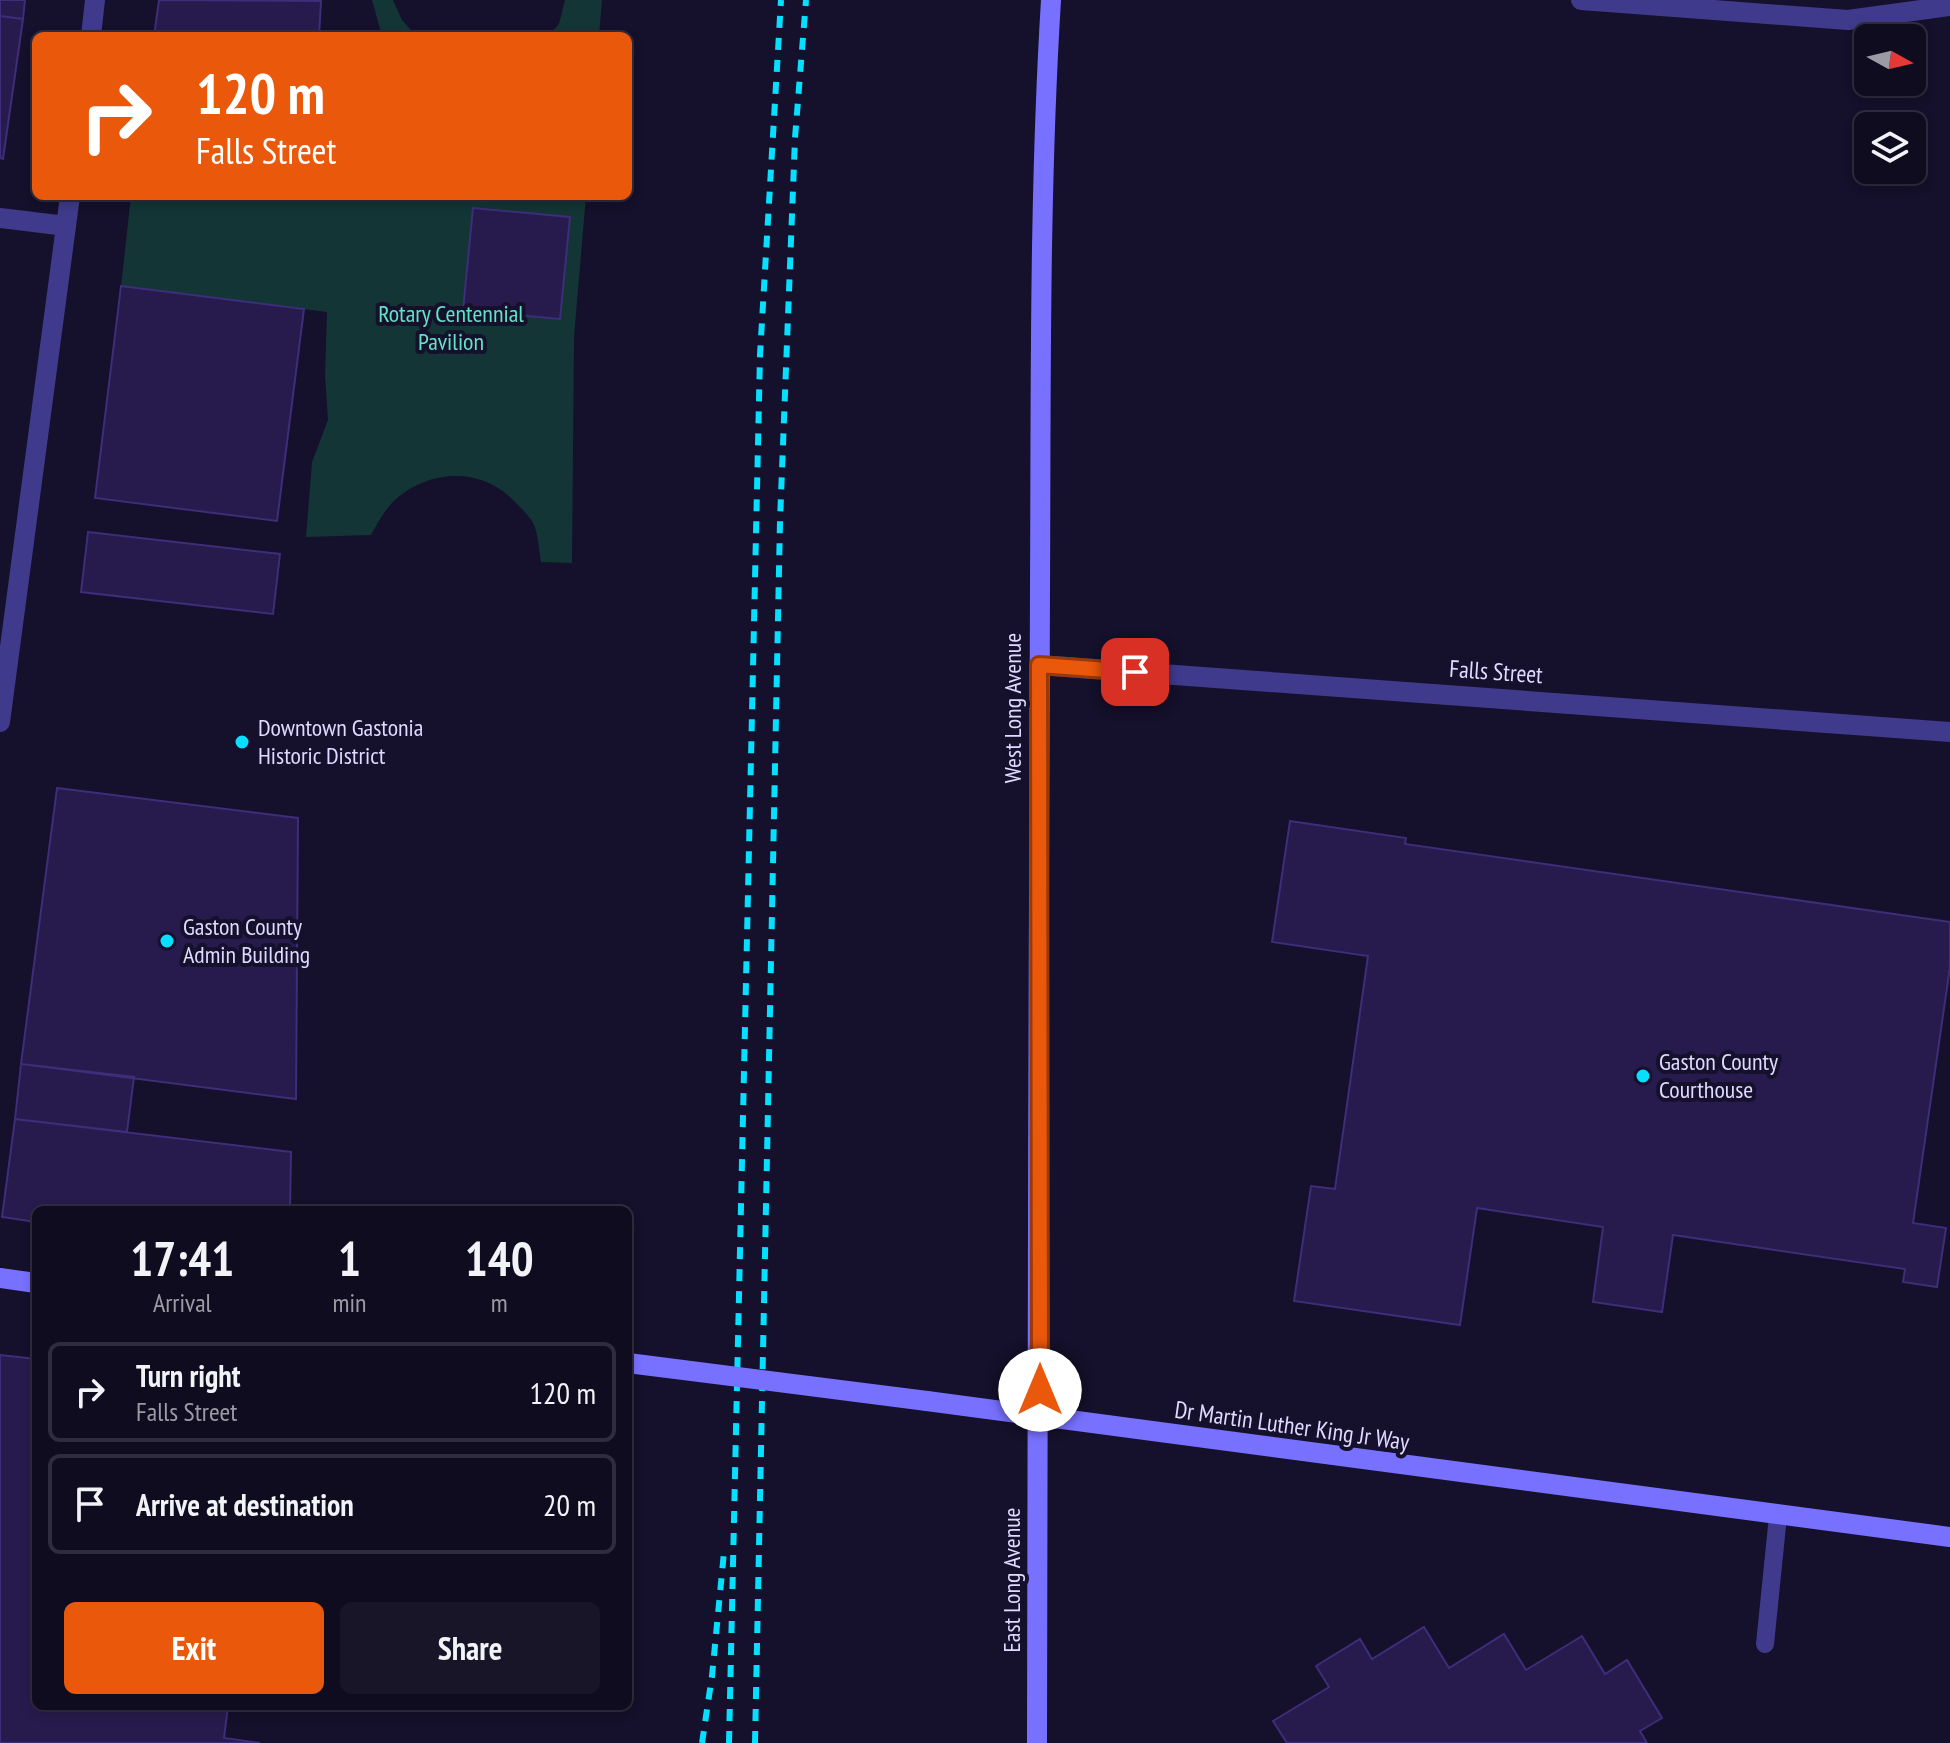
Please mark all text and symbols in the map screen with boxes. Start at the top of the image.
north arrow [1854,24,1926,96]
map controls [1854,24,1926,184]
text: 120 m [196,57,325,129]
icon: right [64,64,168,168]
button: layers [1854,112,1926,184]
text: Falls Street [196,127,336,174]
park label: Rotary Centennial Pavilion [378,298,524,357]
street label: West Long Avenue [997,633,1028,783]
pin [1101,638,1169,706]
icon: arrive [1113,650,1157,694]
street label: Falls Street [1448,653,1544,690]
place label: Downtown Gastonia Historic District [258,712,423,771]
marker: Downtown Gastonia Historic District [233,733,251,751]
place label: Gaston County Admin Building [183,911,310,970]
marker: Gaston County Admin Building [158,932,176,950]
place label: Gaston County Courthouse [1659,1046,1778,1105]
marker: Gaston County Courthouse [1634,1067,1652,1085]
text: 17:41 [130,1227,234,1289]
text: 1 [338,1227,361,1289]
text: 140 [465,1227,534,1289]
text: Arrival [153,1286,212,1319]
text: min [332,1286,366,1319]
text: m [491,1286,508,1319]
position arrow [998,1348,1082,1432]
text: Turn right [136,1356,240,1395]
icon: right [68,1370,112,1414]
text: 120 m [530,1373,596,1412]
street label: Dr Martin Luther King Jr Way [1173,1394,1411,1457]
text: Falls Street [136,1395,237,1428]
icon: arrive [68,1482,112,1526]
text: Arrive at destination [136,1485,354,1524]
text: 20 m [543,1485,596,1524]
street label: East Long Avenue [996,1507,1027,1653]
button: Exit [64,1602,324,1694]
button: Share [340,1602,600,1694]

